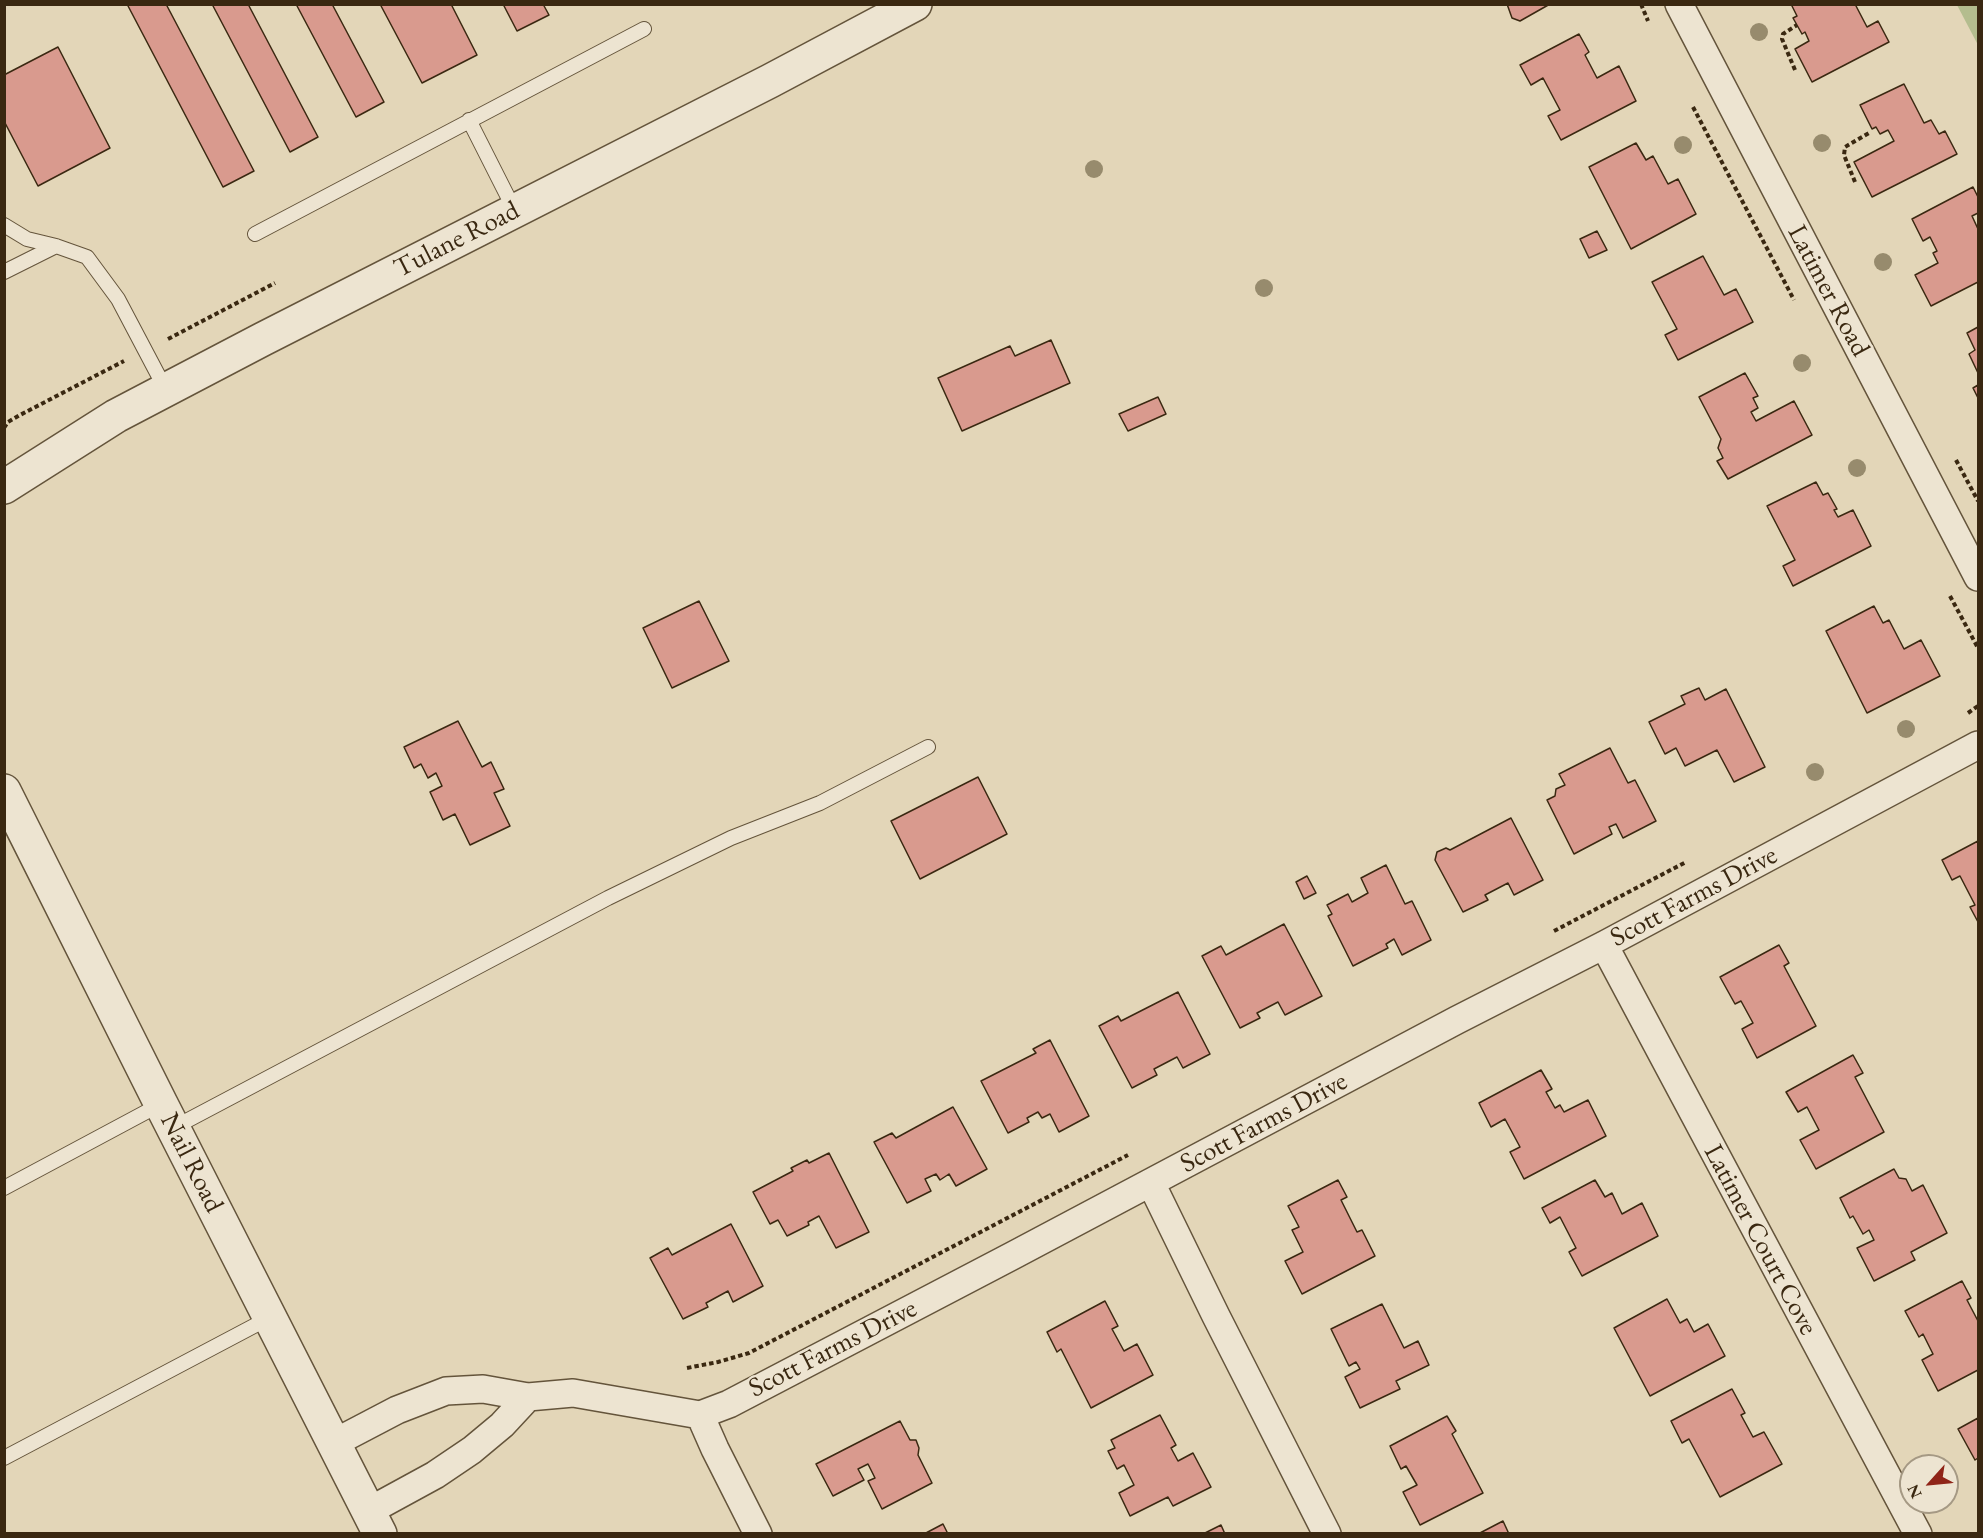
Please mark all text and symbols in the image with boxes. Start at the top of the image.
street label: Tulane Road [389,195,525,285]
street label: Latimer Road [1780,220,1876,362]
street label: Scott Farms Drive [1605,839,1783,955]
street label: Scott Farms Drive [1175,1065,1353,1181]
street label: Nail Road [152,1108,230,1218]
street label: Latimer Court Cove [1696,1139,1824,1341]
street label: Scott Farms Drive [744,1293,922,1405]
north arrow [1899,1454,1959,1514]
text: N [1902,1481,1927,1502]

